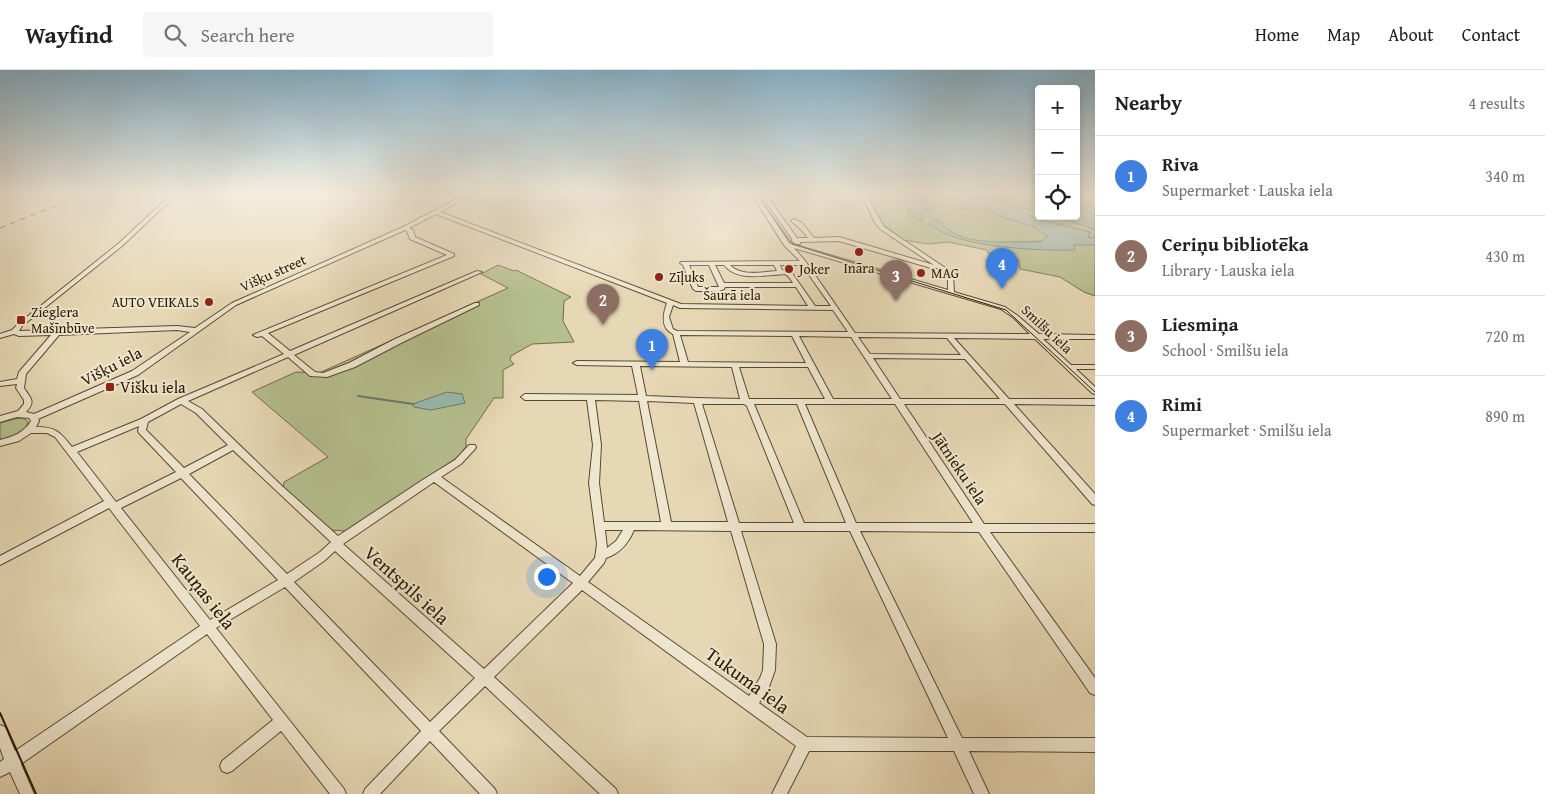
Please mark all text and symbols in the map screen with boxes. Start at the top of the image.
search box [143,12,493,57]
text: Wayfind [25,17,113,52]
icon: search [161,21,189,49]
text: Search here [201,21,295,49]
text: Home [1255,21,1299,48]
text: Map [1327,21,1360,48]
text: About [1388,21,1434,48]
text: Contact [1462,21,1520,48]
map controls [1035,85,1080,220]
button: + [1035,85,1080,130]
text: Nearby [1115,87,1182,118]
text: 4 results [1468,91,1525,115]
button: − [1035,130,1080,175]
text: Riva [1162,150,1199,178]
text: 1 [1127,164,1135,188]
text: 340 m [1485,164,1525,188]
button: locate [1035,175,1080,220]
text: Supermarket · Lauska iela [1162,178,1333,202]
text: Ceriņu bibliotēka [1162,230,1309,258]
text: 2 [1127,244,1135,268]
text: 430 m [1485,244,1525,268]
marker: Ināra [853,246,865,258]
pin: 4 [986,248,1018,289]
street label: Višķu street [237,249,309,296]
place label: Ināra [843,258,875,278]
text: Library · Lauska iela [1162,258,1294,282]
place label: Joker [797,259,830,279]
pin: 3 [880,260,912,301]
marker: Joker [783,263,795,275]
place label: MAG [931,263,959,283]
place label: Zīļuks [669,267,705,287]
marker: MAG [915,267,927,279]
marker: Zīļuks [653,271,665,283]
pin: 2 [587,284,619,325]
street label: Šaurā iela [703,285,761,305]
place label: AUTO VEIKALS [111,292,199,312]
marker: AUTO VEIKALS [203,296,215,308]
street label: Smilšu iela [1017,300,1077,358]
place label: Zieglera Mašīnbūve [31,302,95,338]
text: Liesmiņa [1162,310,1238,338]
marker: Zieglera Mašīnbūve [15,314,27,326]
text: 3 [1127,324,1135,348]
text: 720 m [1485,324,1525,348]
pin: 1 [636,329,668,370]
text: School · Smilšu iela [1162,338,1289,362]
street label: Višķu iela [76,340,146,392]
place label: Višku iela [120,375,186,399]
marker: Višku iela [104,381,116,393]
text: Rimi [1162,390,1202,418]
text: 4 [1127,404,1135,428]
text: 890 m [1485,404,1525,428]
text: Supermarket · Smilšu iela [1162,418,1332,442]
street label: Jātnieku iela [926,425,994,510]
street label: Ventspils iela [358,539,456,631]
street label: Kauņas iela [165,547,243,635]
your location [534,564,560,590]
street label: Tukuma iela [700,640,796,720]

